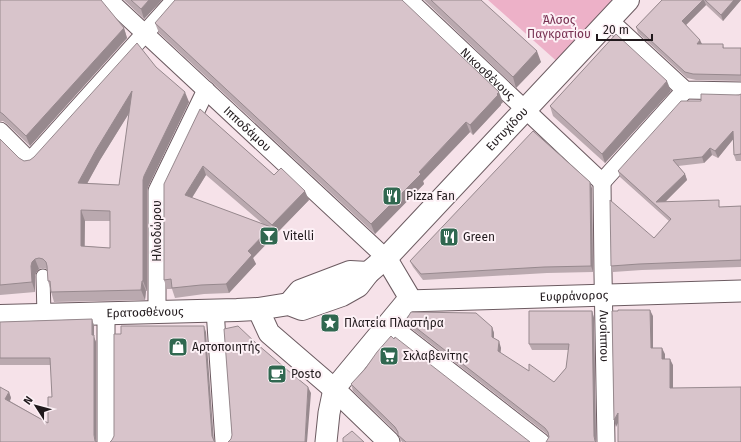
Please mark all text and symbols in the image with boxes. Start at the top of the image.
park label: Άλσος Παγκρατίου [527,13,591,41]
scale bar [597,16,652,42]
text: 20 m [603,23,629,37]
street label: Νικοσθένους [457,45,518,103]
street label: Ιπποδάμου [221,103,274,154]
street label: Ευτυχίδου [483,104,531,154]
restaurant icon: Pizza Fan [381,185,403,207]
place label: Pizza Fan [406,189,455,203]
street label: Ηλιοδώρου [150,200,164,262]
bar icon: Vitelli [258,225,280,247]
restaurant icon: Green [438,226,460,248]
place label: Vitelli [283,229,314,243]
place label: Green [463,230,495,244]
street label: Ευφράνορος [539,288,609,304]
street label: Ερατοσθένους [106,304,184,320]
street label: Λυσίππου [597,310,612,362]
place icon: Πλατεία Πλαστήρα [319,312,341,334]
place label: Πλατεία Πλαστήρα [344,316,444,330]
shop icon: Αρτοποιητής [167,336,189,358]
place label: Αρτοποιητής [192,340,260,354]
supermarket icon: Σκλαβενίτης [378,345,400,367]
place label: Σκλαβενίτης [403,349,468,363]
cafe icon: Posto [266,363,288,385]
place label: Posto [291,367,321,381]
north arrow [16,386,56,426]
text: N [21,394,36,407]

